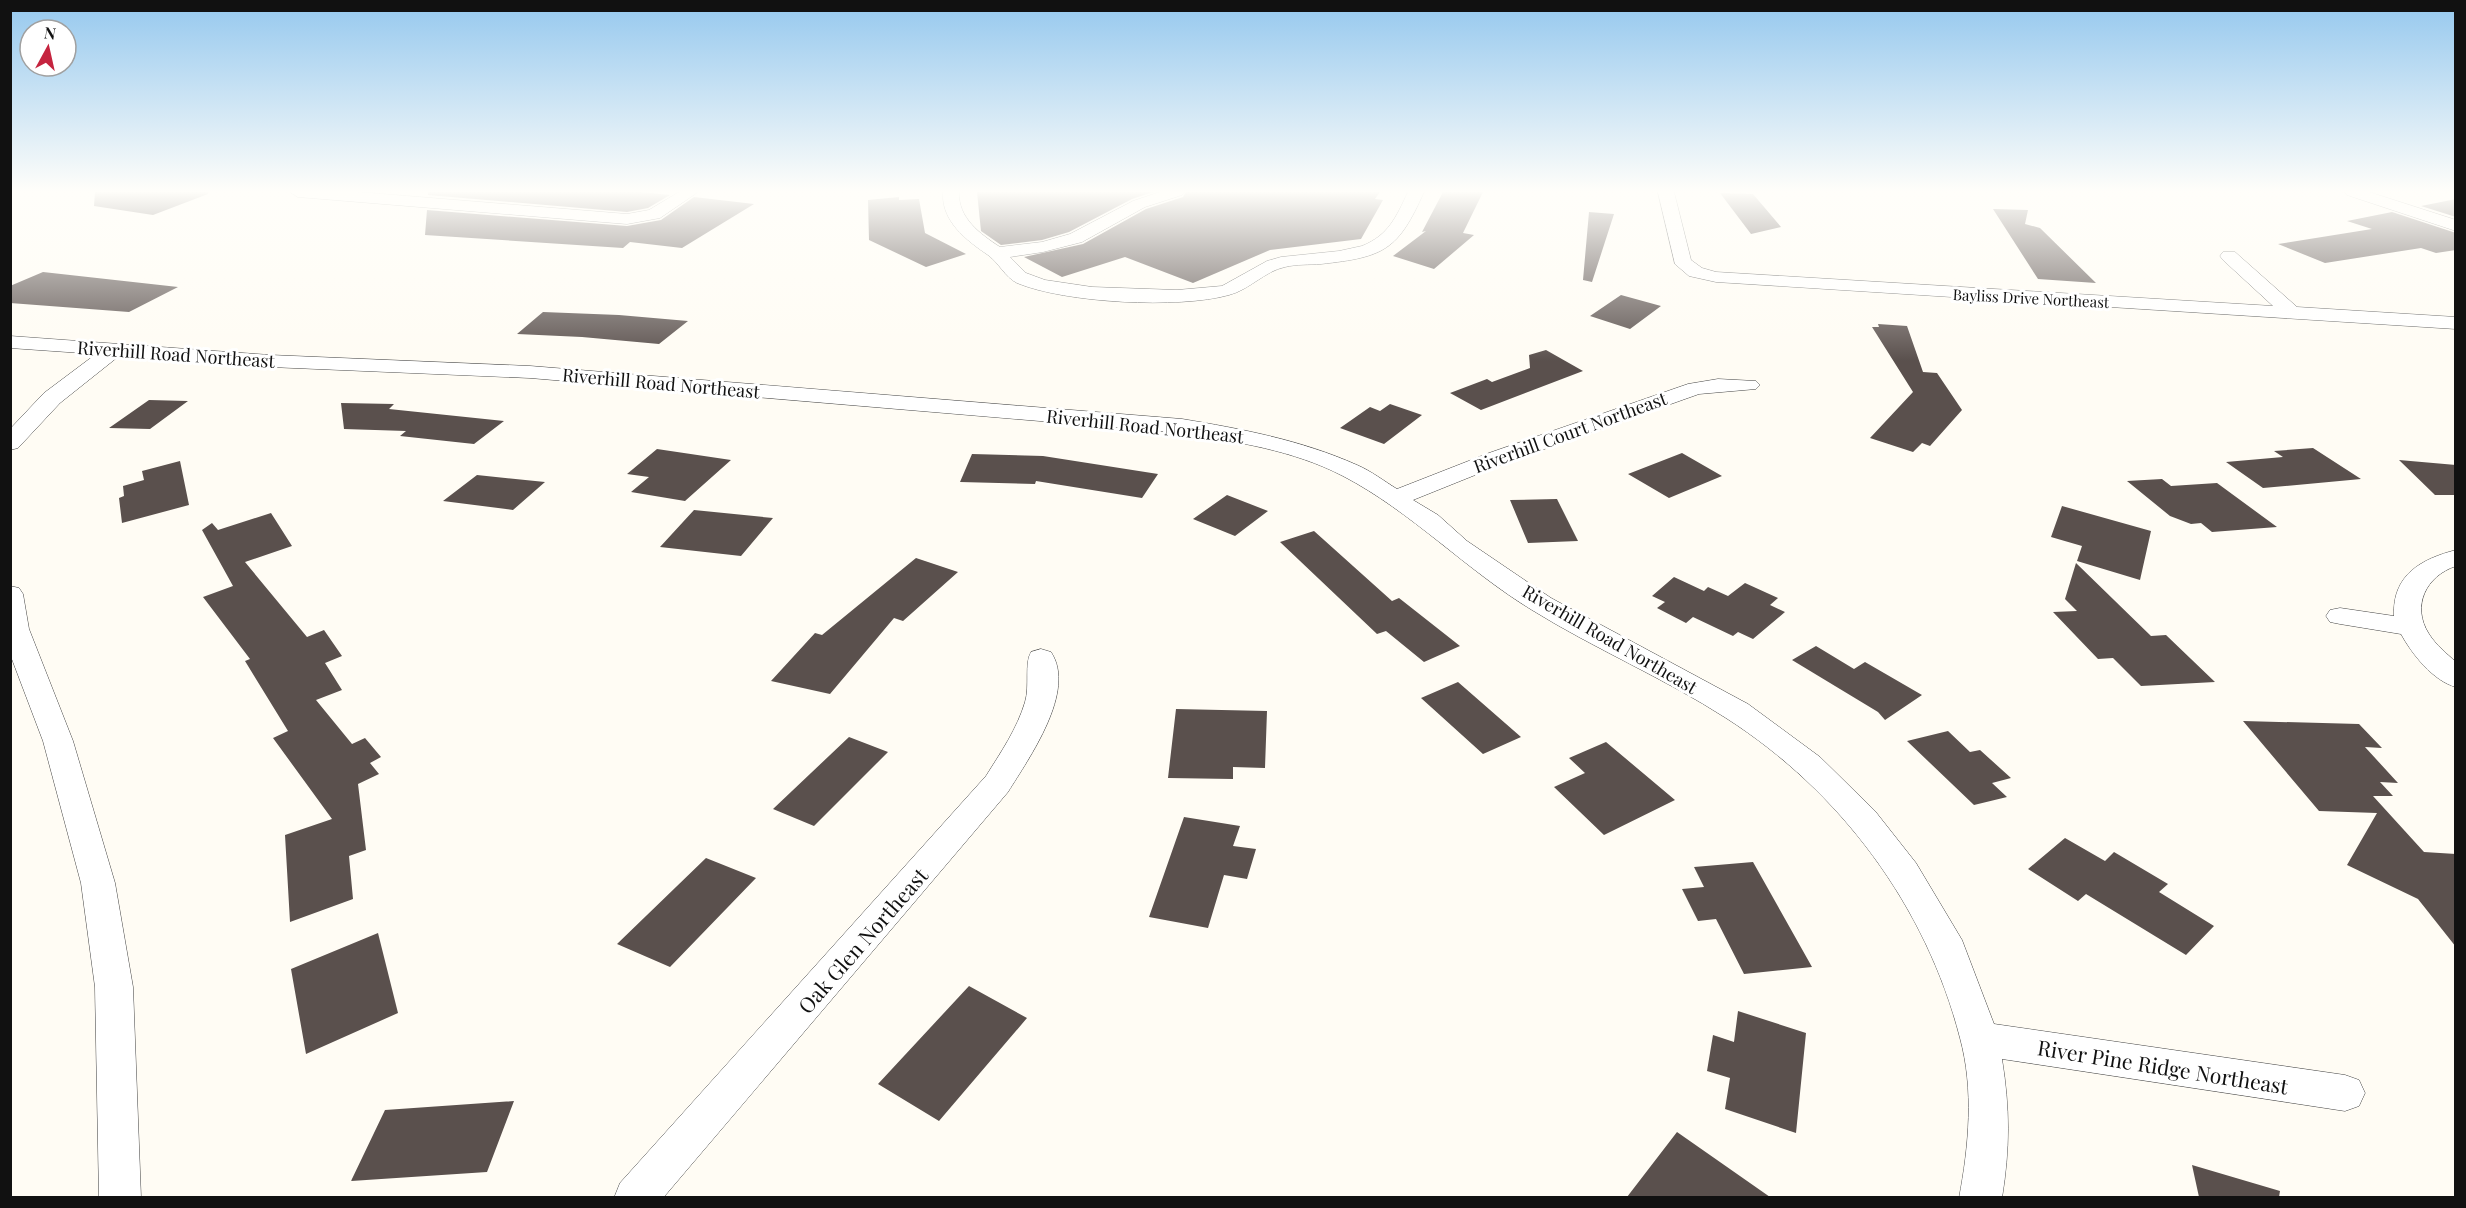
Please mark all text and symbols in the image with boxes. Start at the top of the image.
north arrow [18,18,78,78]
text: N [43,21,58,44]
street label: Bayliss Drive Northeast [1952,284,2110,312]
street label: Riverhill Road Northeast [76,335,276,373]
street label: Riverhill Road Northeast [561,362,761,404]
street label: Riverhill Court Northeast [1470,386,1671,478]
street label: Riverhill Road Northeast [1045,404,1245,448]
street label: Riverhill Road Northeast [1518,579,1702,699]
street label: Oak Glen Northeast [791,861,933,1019]
street label: River Pine Ridge Northeast [2036,1032,2291,1100]

